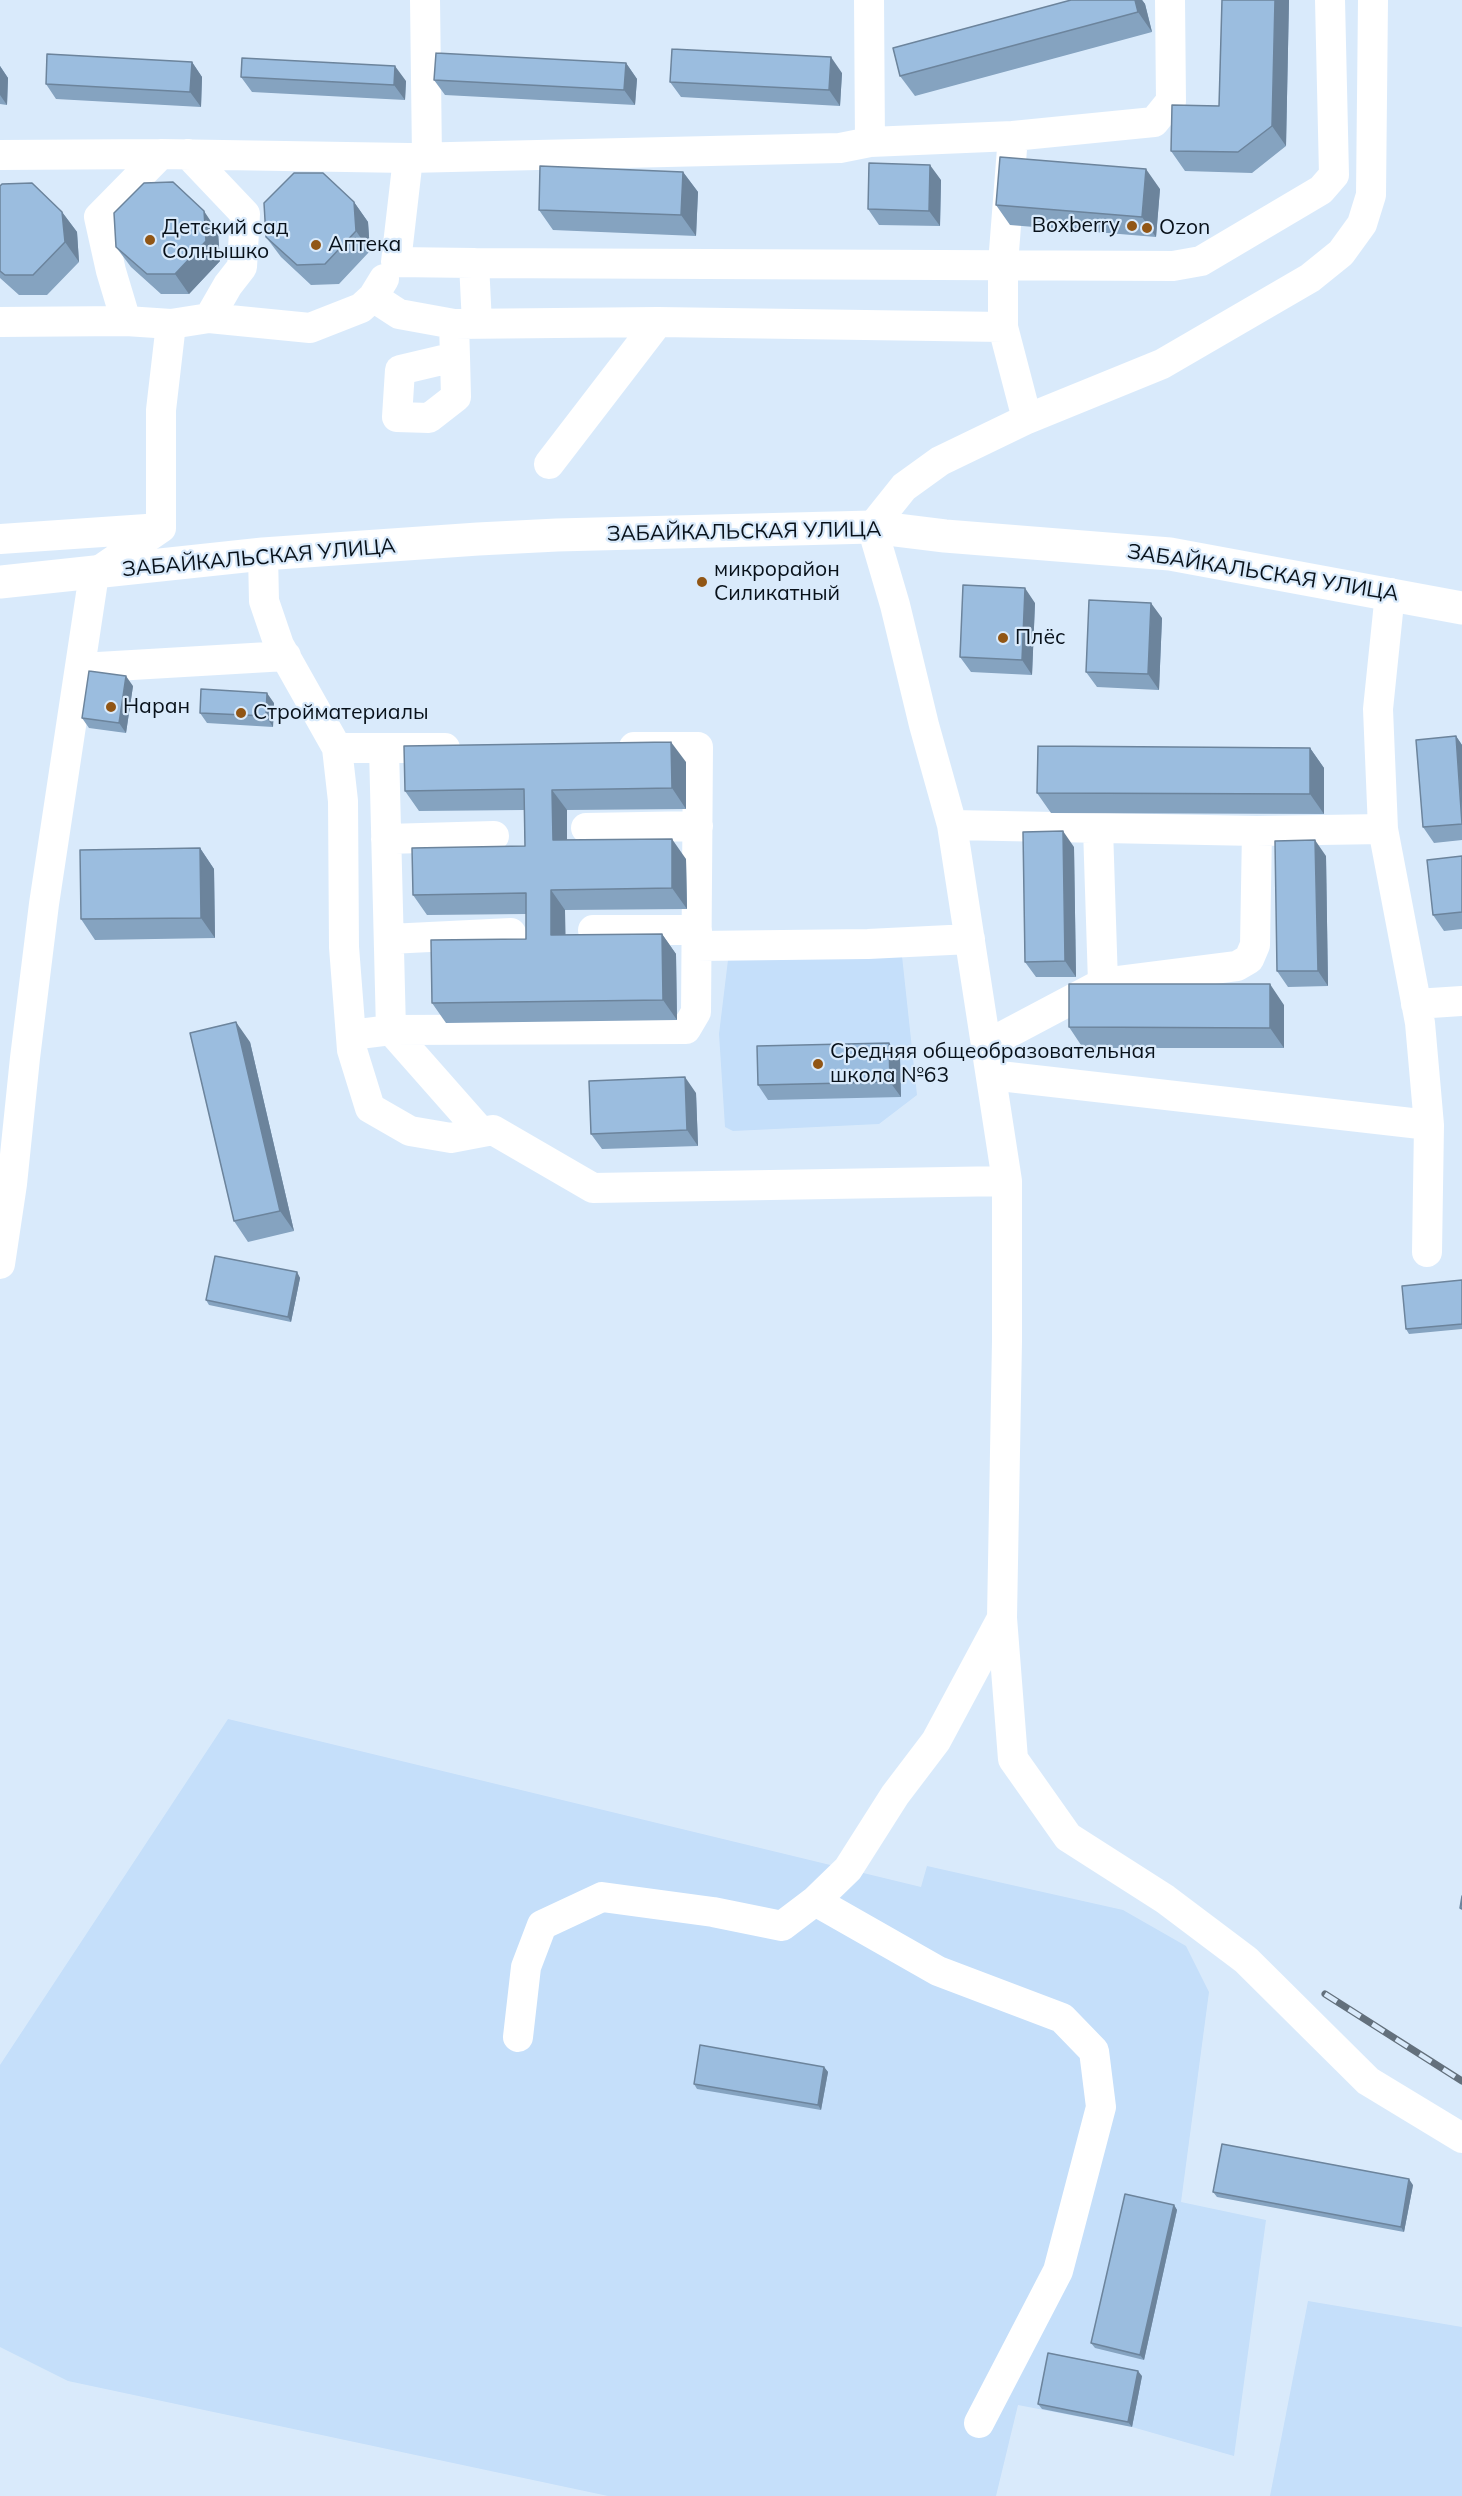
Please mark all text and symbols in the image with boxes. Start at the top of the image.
place label: Boxberry [1032,213,1120,239]
place label: Детский сад Солнышко [162,215,289,265]
place label: Ozon [1159,215,1210,241]
marker: Boxberry [1125,219,1139,233]
marker: Ozon [1140,221,1154,235]
place label: Аптека [328,232,401,258]
marker: Детский сад Солнышко [143,233,157,247]
marker: Аптека [309,238,323,252]
street label: ЗАБАЙКАЛЬСКАЯ УЛИЦА [607,517,881,547]
street label: ЗАБАЙКАЛЬСКАЯ УЛИЦА [121,533,397,583]
street label: ЗАБАЙКАЛЬСКАЯ УЛИЦА [1125,539,1401,607]
place label: микрорайон Силикатный [714,557,840,607]
marker: микрорайон Силикатный [695,575,709,589]
place label: Плёс [1015,625,1066,651]
marker: Плёс [996,631,1010,645]
place label: Наран [123,694,190,720]
marker: Наран [104,700,118,714]
place label: Стройматериалы [253,700,429,726]
marker: Стройматериалы [234,706,248,720]
place label: Средняя общеобразовательная школа №63 [830,1039,1156,1089]
marker: Средняя общеобразовательная школа №63 [811,1057,825,1071]

